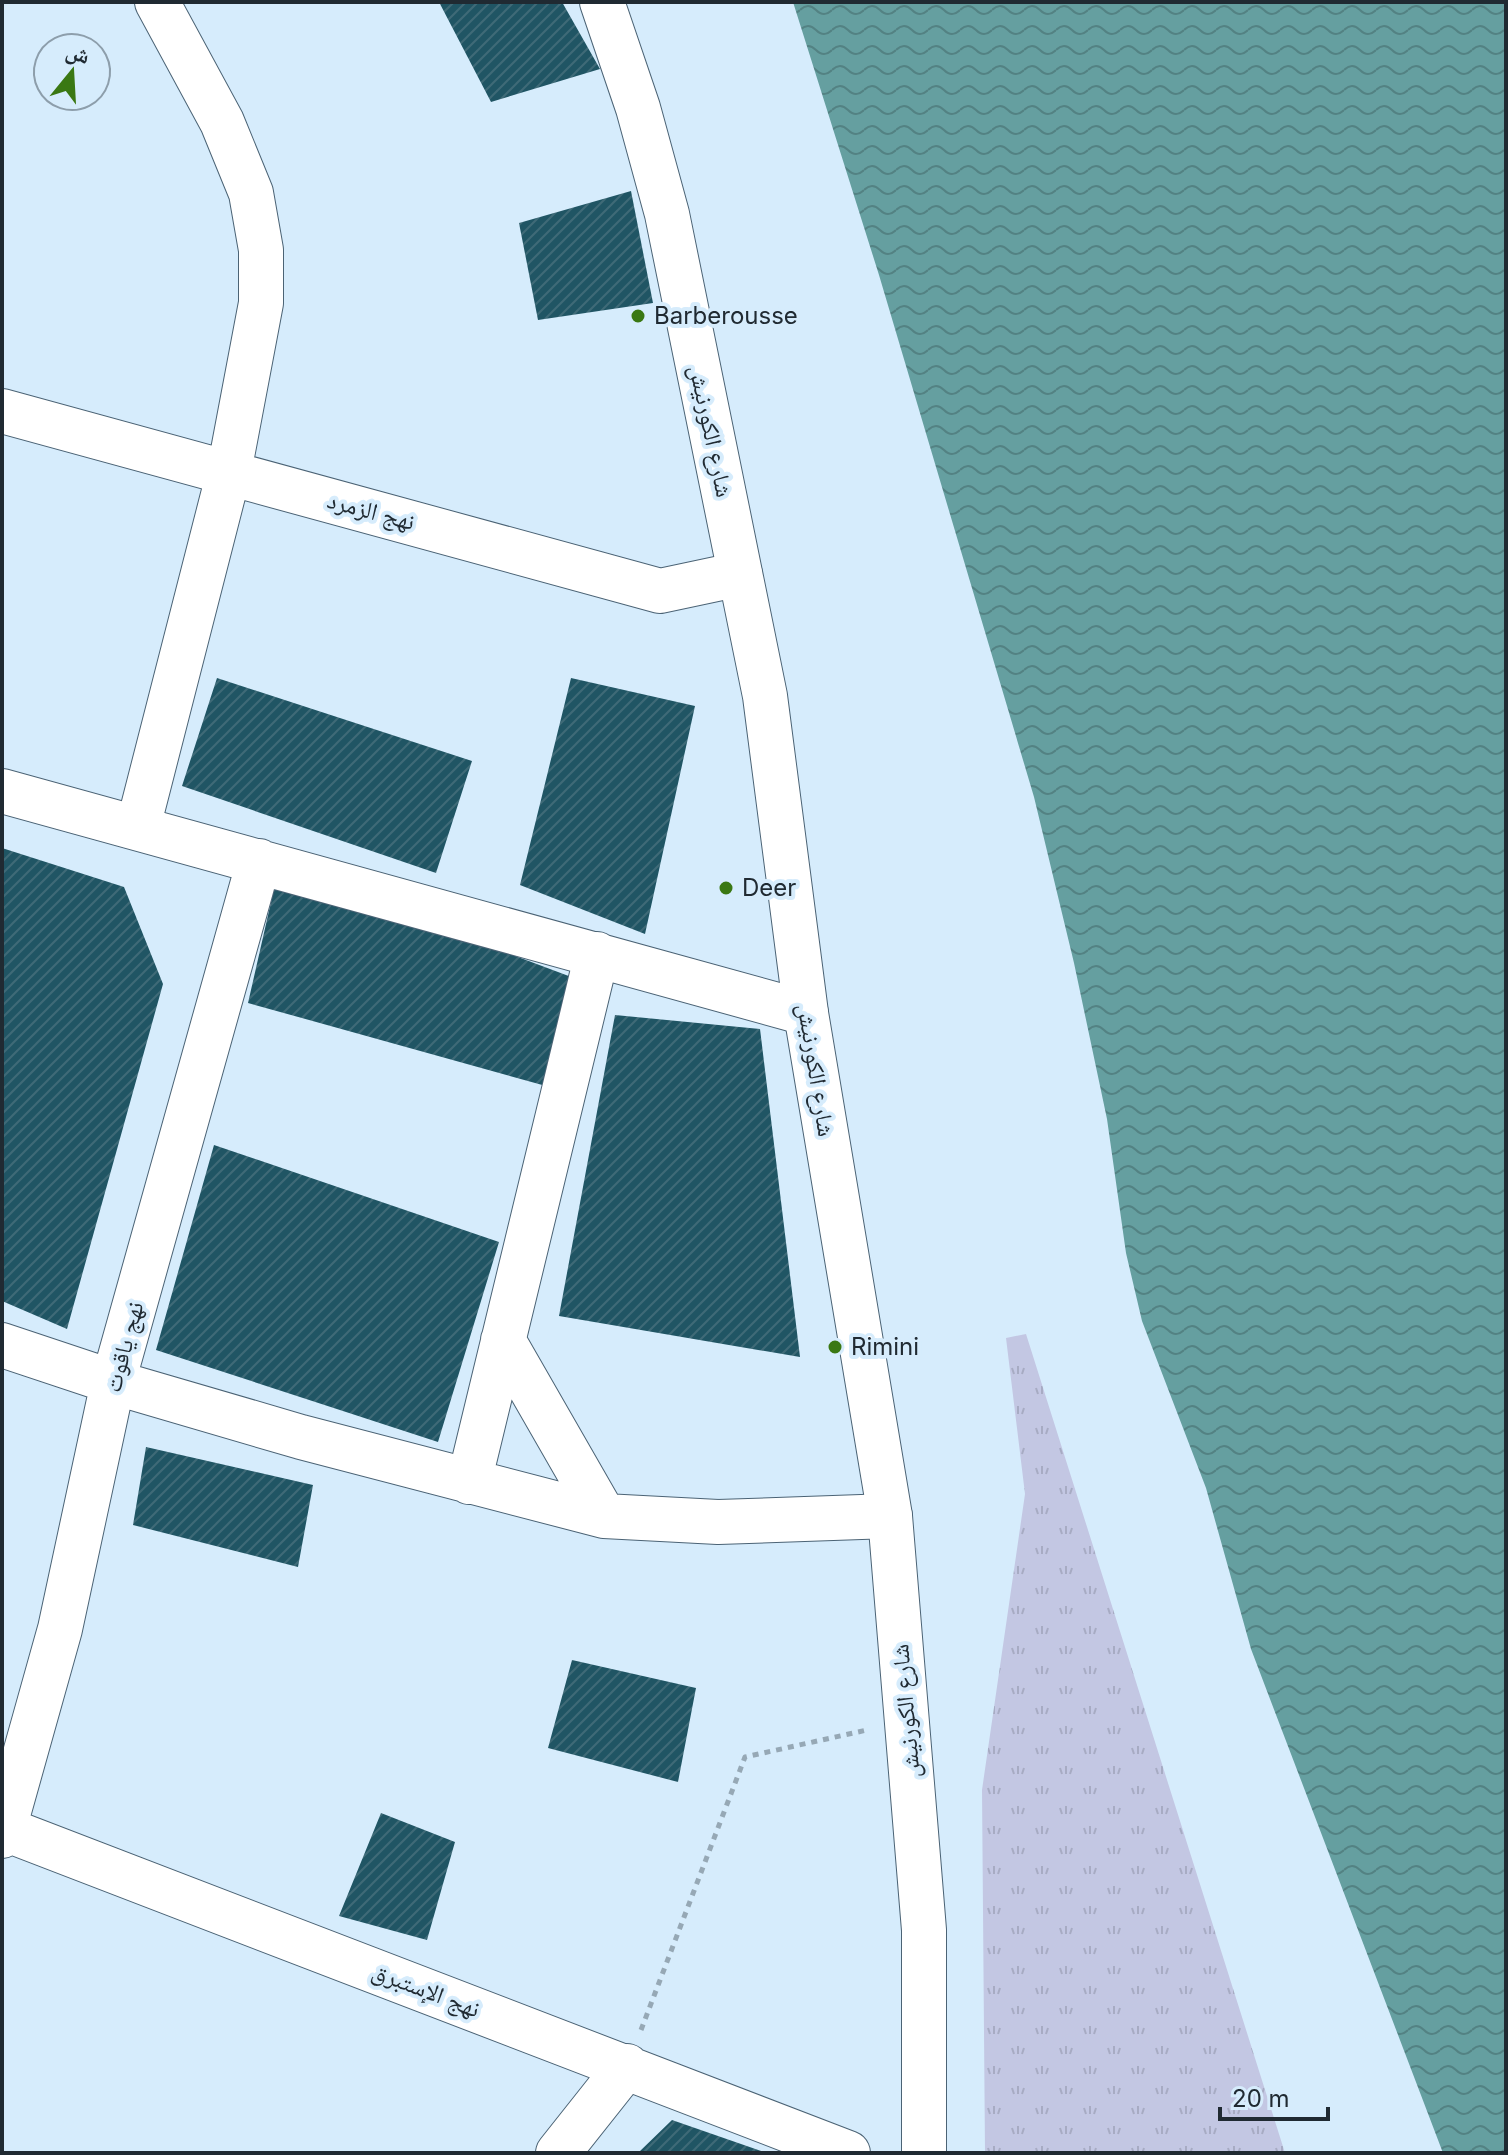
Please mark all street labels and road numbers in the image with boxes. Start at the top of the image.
street label: شارع الكورنيش [682,362,740,500]
street label: نهج الزمرد [324,485,418,537]
street label: شارع الكورنيش [791,1001,841,1139]
street label: نهج ياقوت [98,1298,150,1396]
street label: شارع الكورنيش [885,1643,927,1779]
street label: نهج الإستبرق [368,1956,484,2024]

